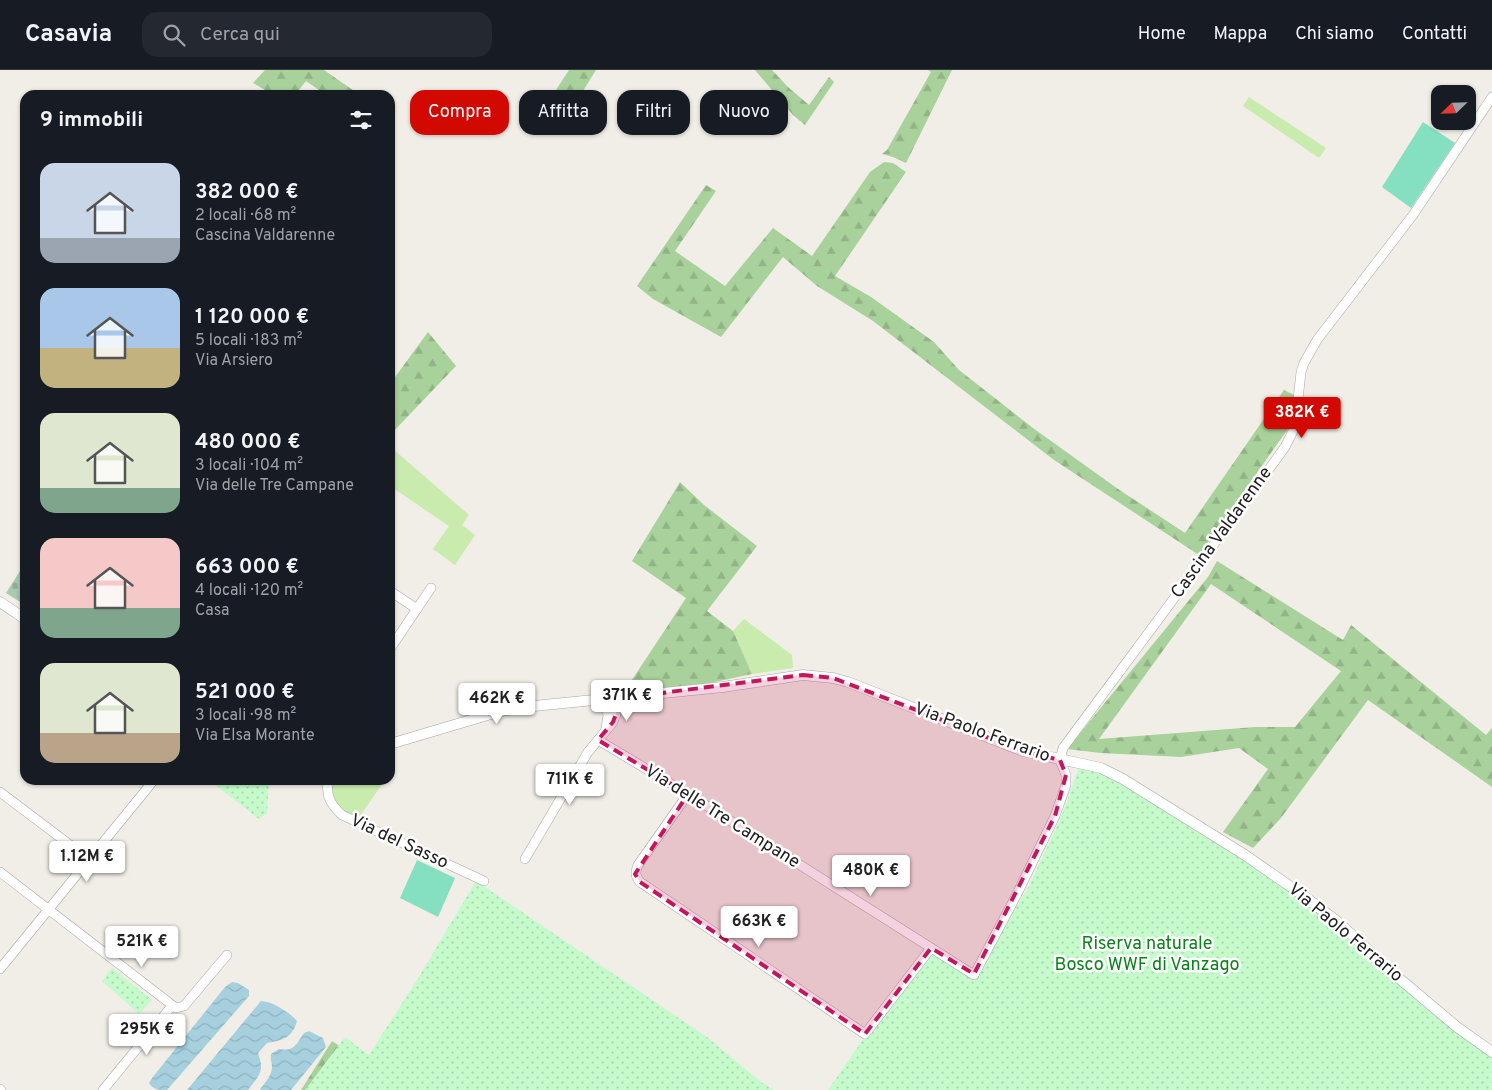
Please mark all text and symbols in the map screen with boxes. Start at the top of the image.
search box [142,12,492,57]
text: Casavia [25,20,112,50]
icon: search [160,21,188,49]
text: Cerca qui [200,23,280,47]
text: Home [1138,23,1186,46]
text: Mappa [1214,23,1267,46]
text: Chi siamo [1295,23,1374,46]
text: Contatti [1402,23,1467,46]
north arrow [1431,85,1476,130]
map controls [1431,85,1476,130]
chip: Compra [410,90,509,135]
chip: Affitta [519,90,607,135]
chip: Filtri [617,90,690,135]
chip: Nuovo [700,90,788,135]
icon: filters [347,106,375,134]
text: 9 immobili [40,107,143,134]
text: 382 000 € [195,179,299,206]
icon: home [80,183,140,243]
text: 2 locali · 68 m² [195,206,296,226]
text: Cascina Valdarenne [195,226,335,246]
text: 1 120 000 € [195,304,309,331]
icon: home [80,308,140,368]
text: 5 locali · 183 m² [195,331,303,351]
text: Via Arsiero [195,351,273,371]
pin: 382K € [1261,396,1343,439]
text: 382K € [1275,403,1329,423]
text: 480 000 € [195,429,301,456]
icon: home [80,433,140,493]
text: 3 locali · 104 m² [195,456,303,476]
street label: Cascina Valdarenne [1166,463,1278,603]
text: Via delle Tre Campane [195,476,354,496]
text: 663 000 € [195,554,299,581]
icon: home [80,558,140,618]
text: 4 locali · 120 m² [195,581,303,601]
text: Casa [195,601,230,621]
text: 521 000 € [195,679,295,706]
pin: 371K € [586,680,668,722]
pin: 462K € [456,682,538,725]
icon: home [80,683,140,743]
text: 371K € [602,686,652,706]
text: 462K € [469,689,525,709]
street label: Via Paolo Ferrario [911,698,1053,768]
text: 3 locali · 98 m² [195,706,296,726]
text: Via Elsa Morante [195,726,315,746]
street label: Via delle Tre Campane [640,760,804,874]
pin: 711K € [529,764,611,806]
text: 711K € [546,770,594,790]
street label: Via del Sasso [346,809,452,875]
pin: 1.12M € [41,840,133,883]
text: 1.12M € [60,847,114,867]
pin: 480K € [830,854,912,897]
text: 480K € [843,861,899,881]
street label: Via Paolo Ferrario [1283,878,1407,988]
pin: 663K € [718,906,800,948]
text: 663K € [732,912,786,932]
pin: 521K € [101,926,183,968]
text: 521K € [116,932,168,952]
park label: Riserva naturale Bosco WWF di Vanzago [1055,933,1240,977]
pin: 295K € [106,1014,188,1056]
text: 295K € [120,1020,174,1040]

